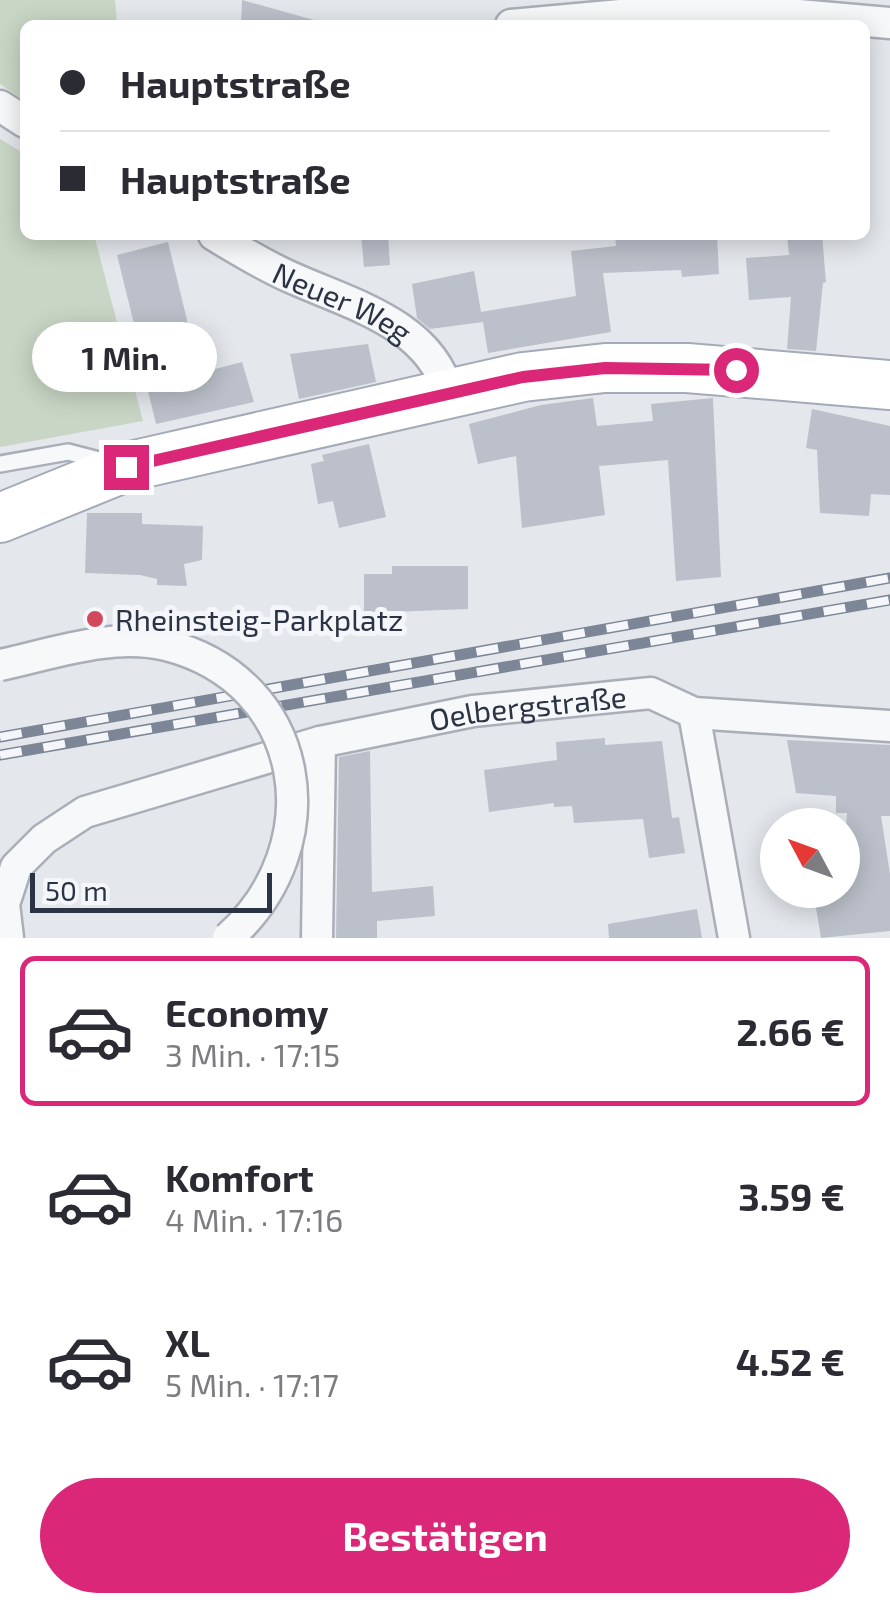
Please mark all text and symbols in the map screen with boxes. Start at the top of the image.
text: Hauptstraße [120,60,351,106]
text: Hauptstraße [120,156,351,202]
street label: Neuer Weg [268,254,420,350]
callout: 1 Min. [34,322,218,392]
text: 1 Min. [82,338,167,376]
route start [714,348,759,393]
route end [104,445,149,490]
place label: Rheinsteig-Parkplatz [115,601,403,637]
marker: Rheinsteig-Parkplatz [84,608,106,630]
street label: Oelbergstraße [426,678,628,737]
north arrow [760,808,860,908]
map controls [760,808,860,908]
scale bar [30,868,272,913]
text: 50 m [45,873,108,907]
icon: car [45,986,135,1076]
text: Economy [165,989,329,1035]
text: 2.66 € [736,1008,845,1054]
text: 3 Min. · 17:15 [165,1035,340,1073]
icon: car [45,1151,135,1241]
text: Komfort [165,1154,314,1200]
text: 3.59 € [738,1173,845,1219]
text: 4 Min. · 17:16 [165,1200,343,1238]
icon: car [45,1316,135,1406]
text: XL [165,1319,210,1365]
text: 4.52 € [736,1338,845,1384]
text: 5 Min. · 17:17 [165,1365,339,1403]
button: Bestätigen [40,1478,850,1593]

